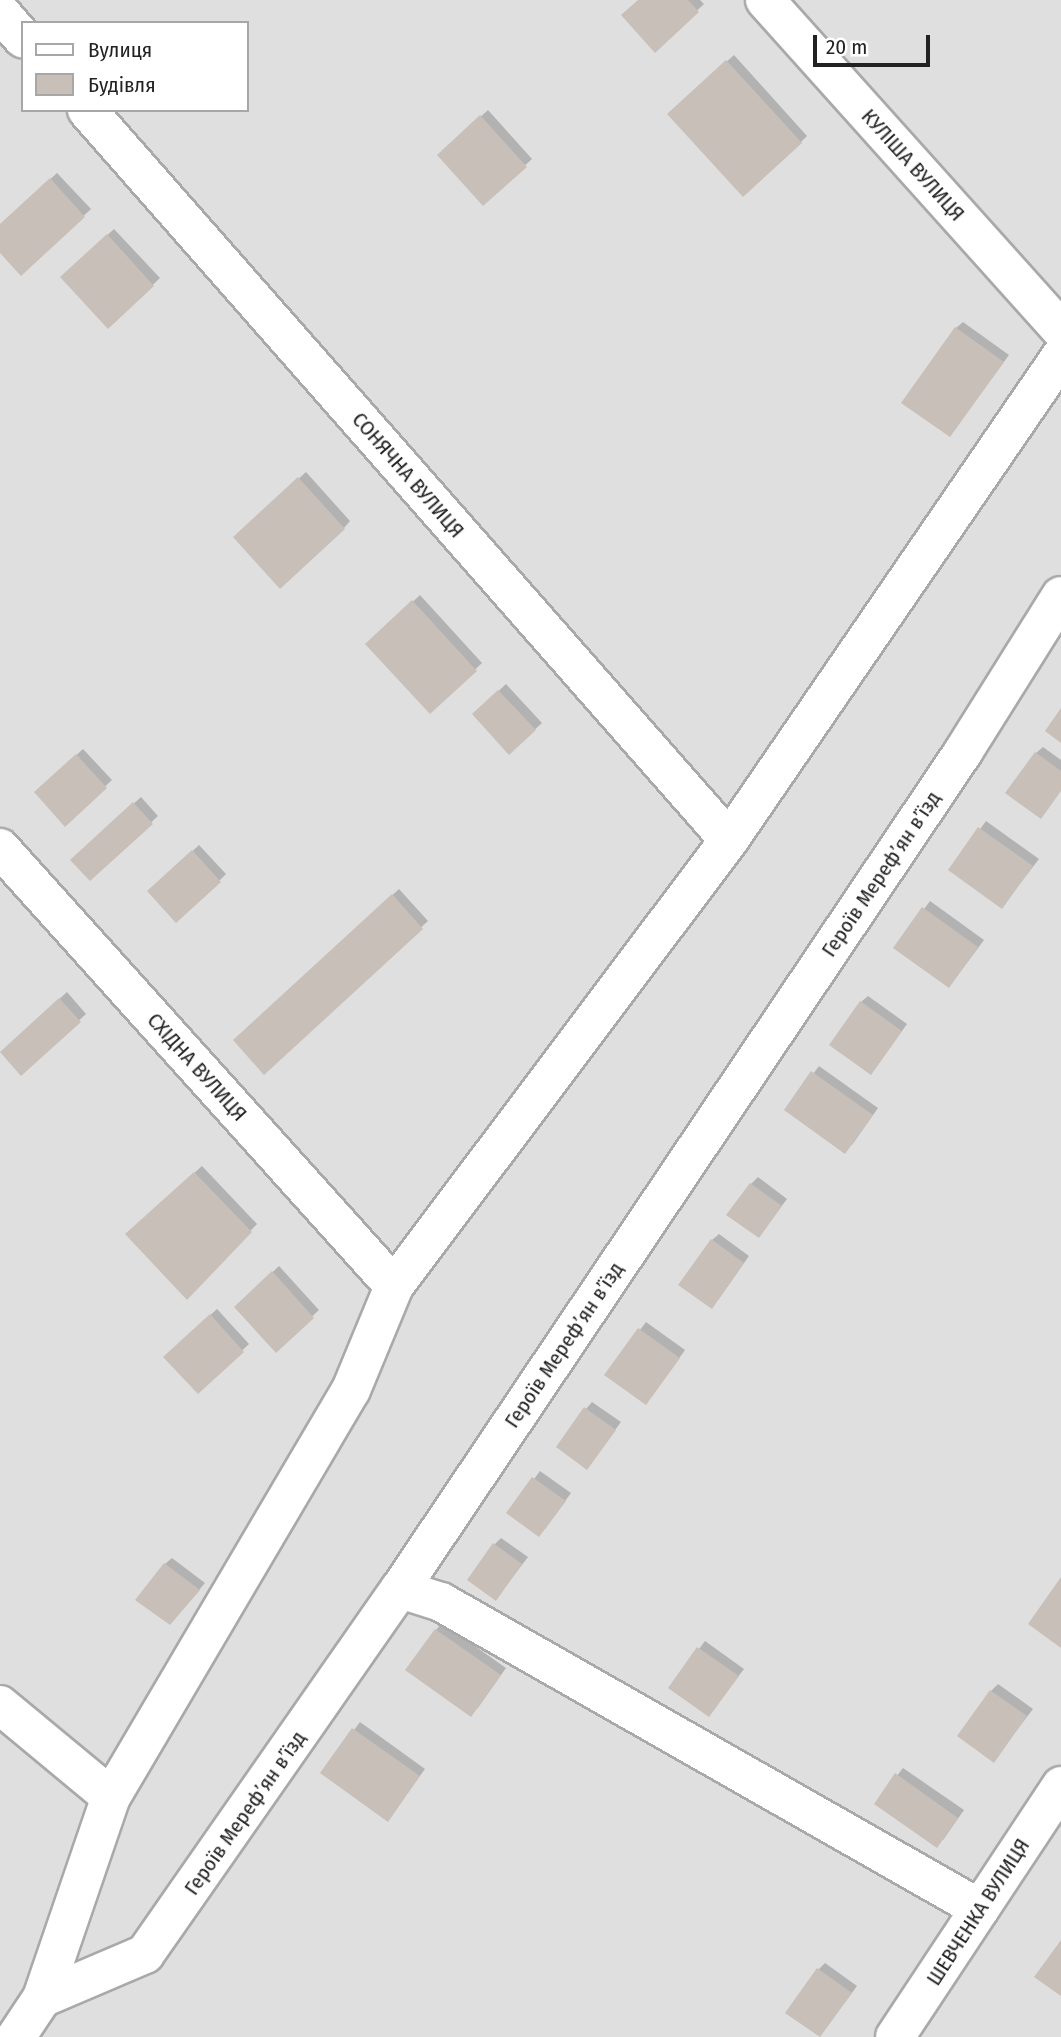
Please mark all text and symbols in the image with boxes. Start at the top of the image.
legend [21,21,248,112]
scale bar [816,21,933,65]
text: 20 m [826,34,867,60]
text: Вулиця [88,37,152,63]
text: Будівля [88,72,156,98]
street label: КУЛІША ВУЛИЦЯ [856,104,970,226]
street label: СОНЯЧНА ВУЛИЦЯ [347,407,469,543]
street label: Героїв Мерефʼян вʼїзд [816,786,946,962]
street label: СХІДНА ВУЛИЦЯ [142,1008,252,1126]
street label: Героїв Мерефʼян вʼїзд [499,1257,629,1433]
street label: Героїв Мерефʼян вʼїзд [179,1726,311,1900]
street label: ШЕВЧЕНКА ВУЛИЦЯ [921,1834,1035,1990]

